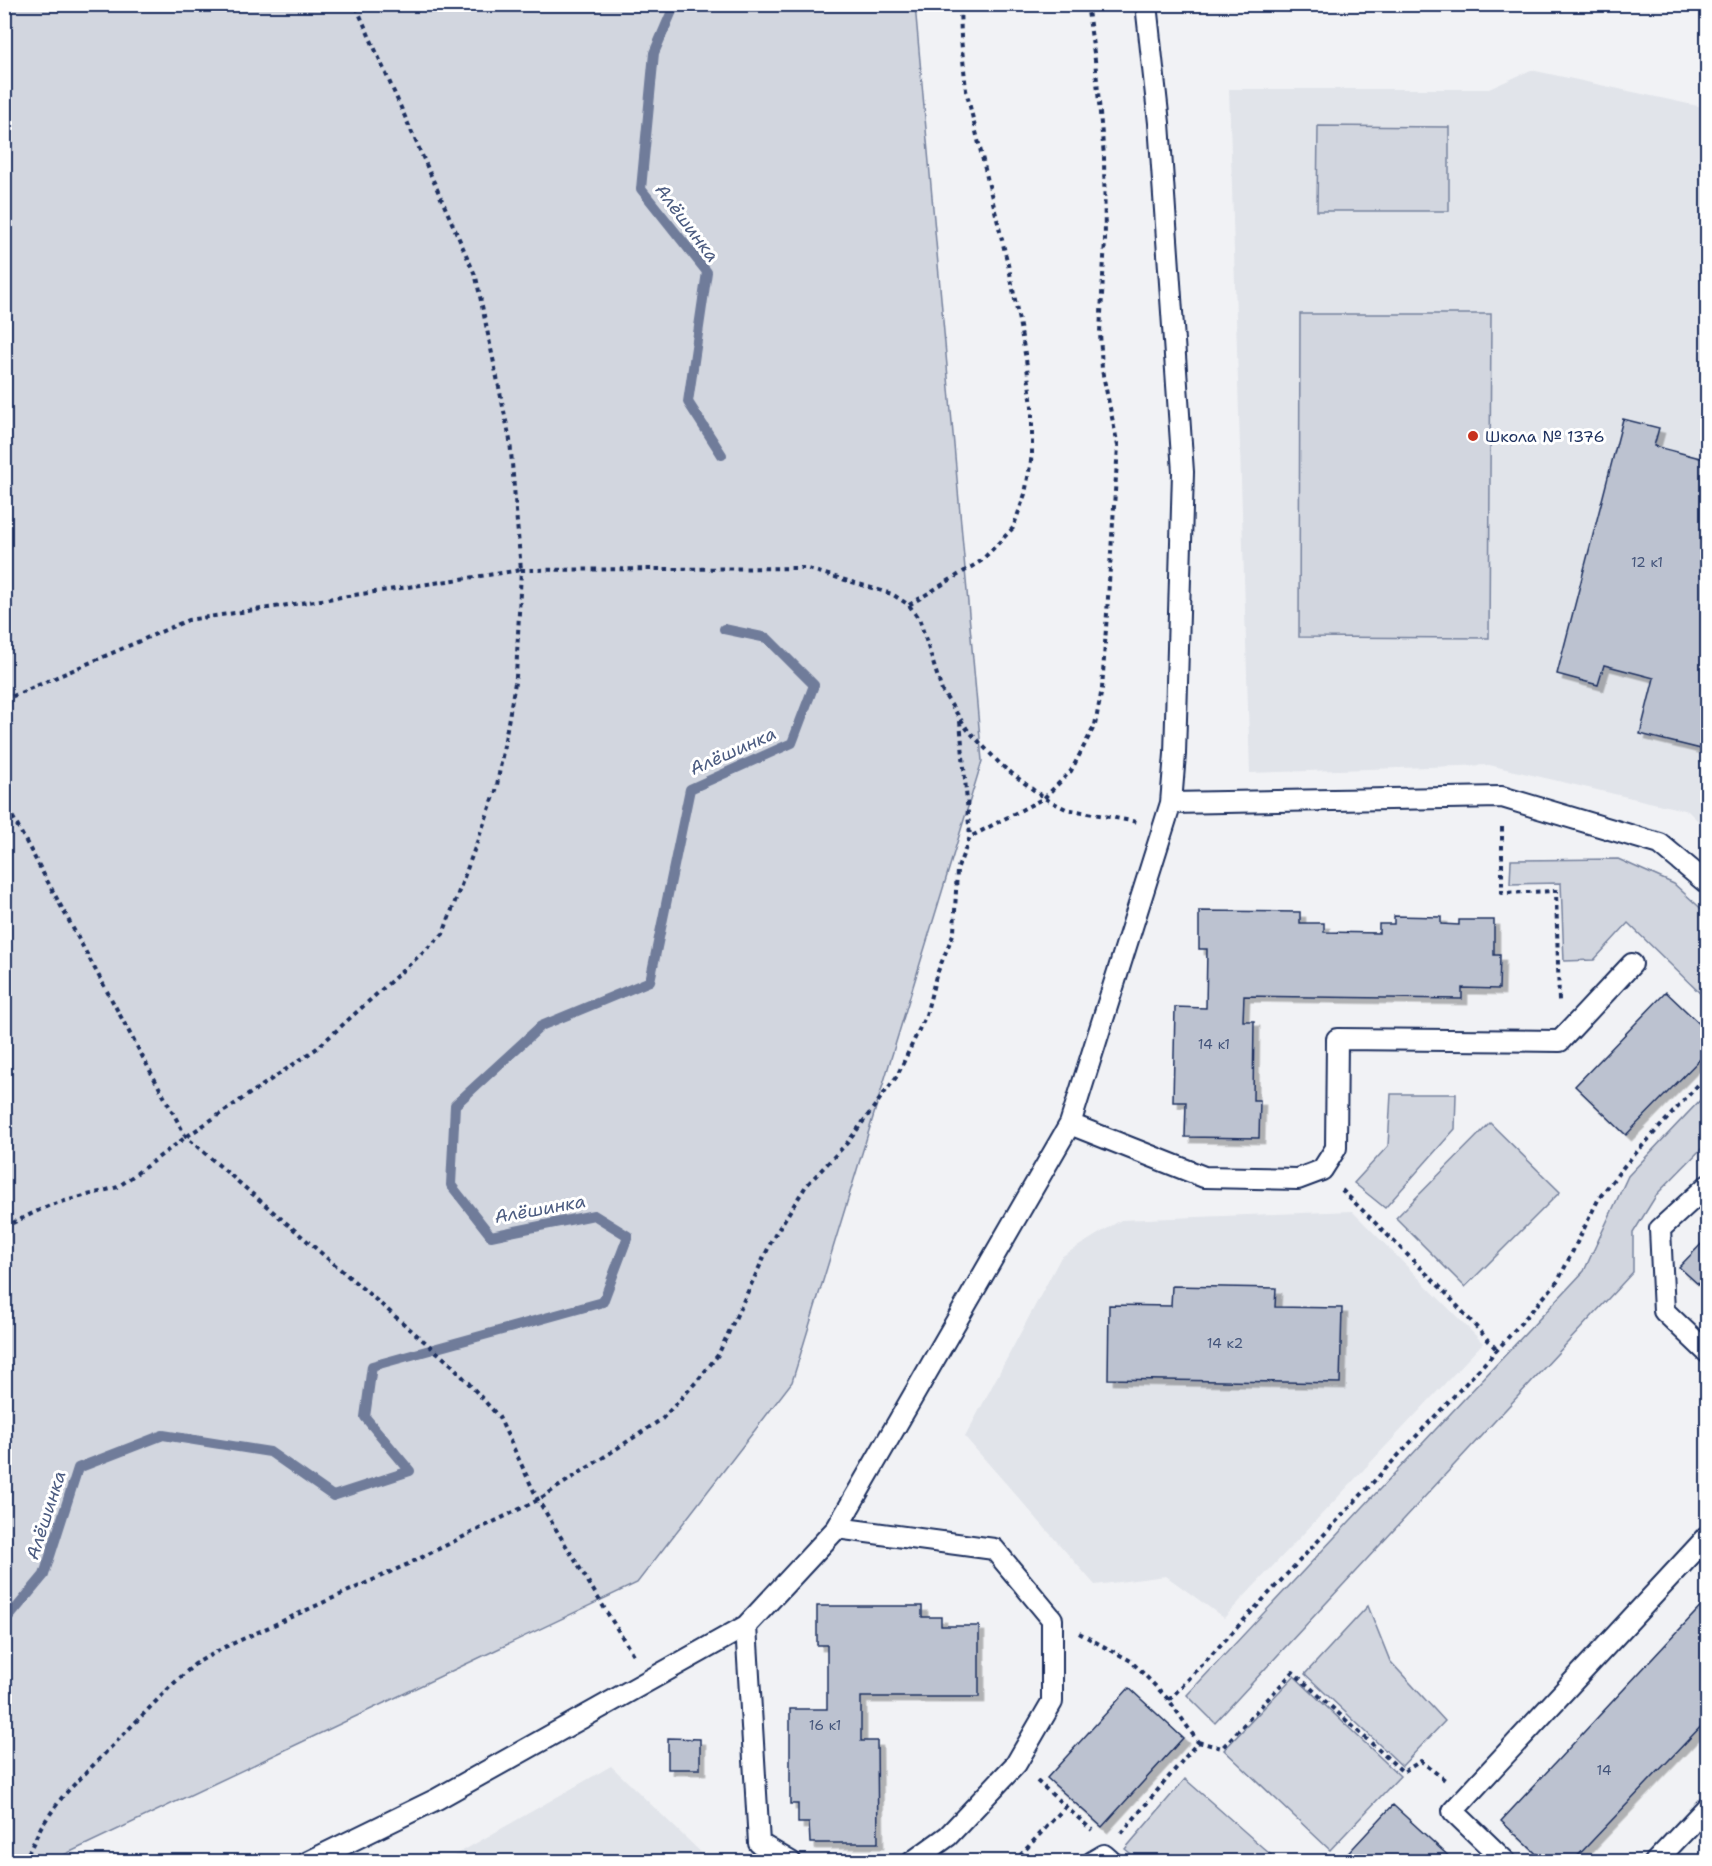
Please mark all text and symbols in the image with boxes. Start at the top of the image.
water label: Алёшинка [650,179,724,267]
place label: Школа № 1376 [1485,426,1605,447]
marker: Школа № 1376 [1466,429,1480,443]
house number: 12 к1 [1631,553,1663,571]
water label: Алёшинка [686,721,780,781]
house number: 14 к1 [1198,1035,1230,1053]
water label: Алёшинка [493,1189,587,1229]
house number: 14 к2 [1207,1334,1243,1352]
water label: Алёшинка [20,1467,72,1563]
house number: 16 к1 [809,1716,841,1734]
house number: 14 [1596,1761,1612,1779]

